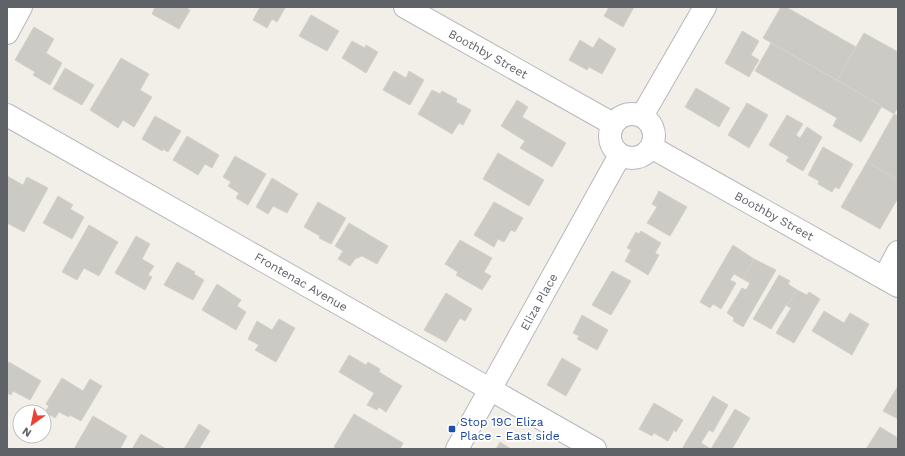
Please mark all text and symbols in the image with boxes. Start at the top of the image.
street label: Boothby Street [446,27,530,81]
street label: Boothby Street [732,189,816,243]
street label: Frontenac Avenue [252,250,350,314]
street label: Eliza Place [518,271,560,333]
north arrow [12,404,52,444]
place label: Stop 19C Eliza Place - East side [460,415,560,443]
text: N [20,424,34,440]
marker: Stop 19C Eliza Place - East side [447,424,457,434]

